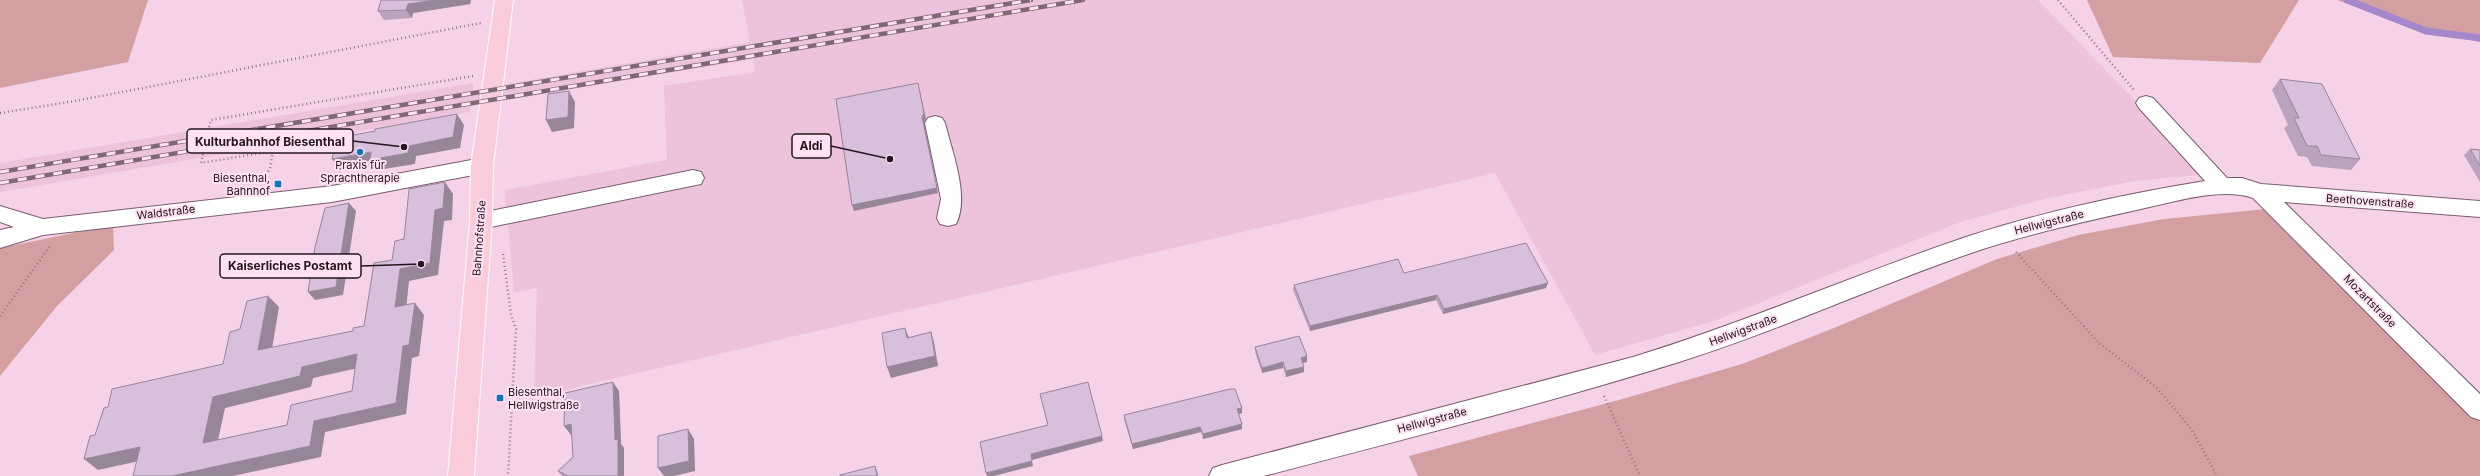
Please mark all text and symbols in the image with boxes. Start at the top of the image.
callout: Kulturbahnhof Biesenthal [187,129,353,153]
text: Kulturbahnhof Biesenthal [195,134,345,149]
callout: Aldi [792,134,831,158]
text: Aldi [799,138,823,153]
marker: Praxis für Sprachtherapie [355,147,365,157]
place label: Praxis für Sprachtherapie [320,158,400,185]
place label: Biesenthal, Bahnhof [213,171,270,198]
marker: Biesenthal, Bahnhof [273,179,283,189]
street label: Beethovenstraße [2325,191,2415,211]
street label: Bahnhofstraße [469,199,489,277]
street label: Waldstraße [136,201,196,223]
street label: Hellwigstraße [2013,207,2085,237]
callout: Kaiserliches Postamt [220,254,361,278]
text: Kaiserliches Postamt [228,258,353,273]
street label: Mozartstraße [2341,272,2399,330]
street label: Hellwigstraße [1707,311,1779,349]
place label: Biesenthal, Hellwigstraße [508,385,579,412]
marker: Biesenthal, Hellwigstraße [495,393,505,403]
street label: Hellwigstraße [1396,404,1468,436]

